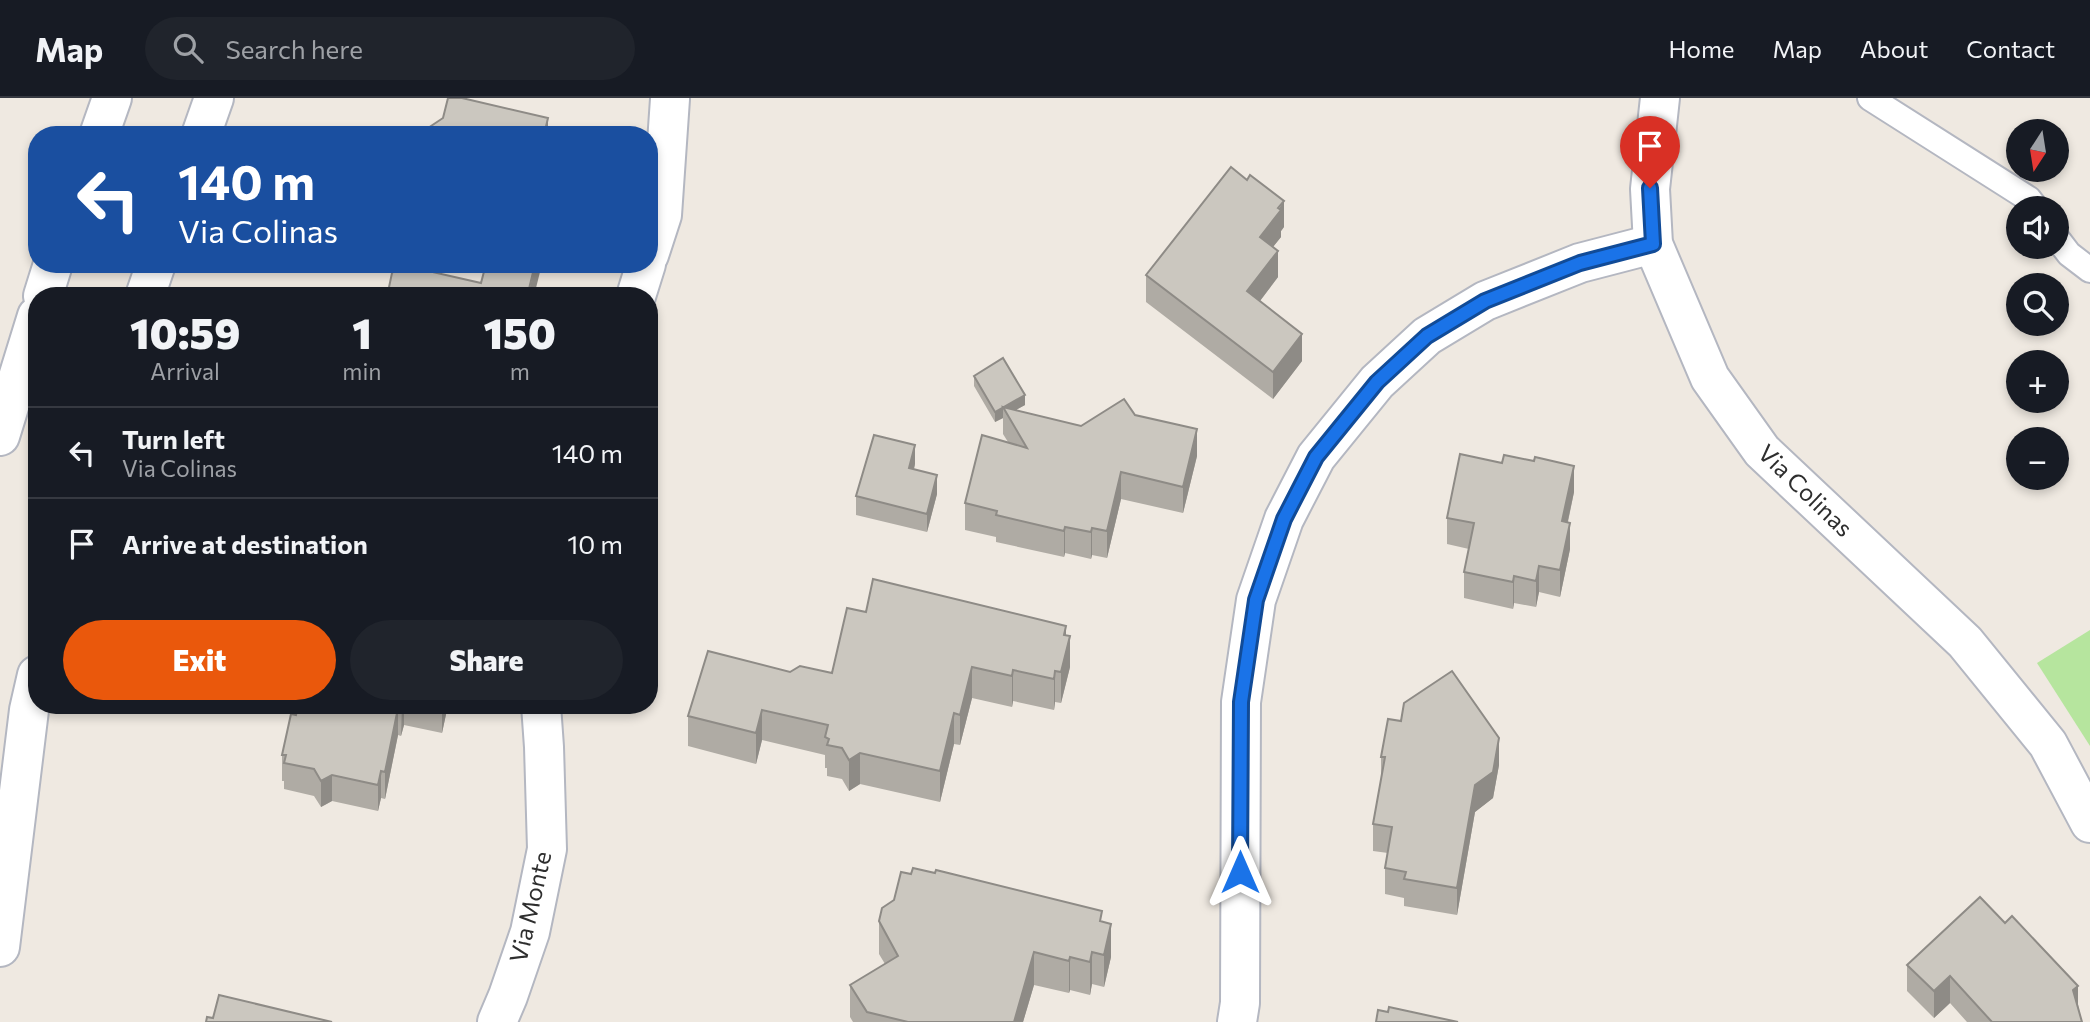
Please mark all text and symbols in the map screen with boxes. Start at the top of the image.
search box [145,17,635,80]
text: Map [35,28,103,69]
icon: search [169,29,207,67]
text: Search here [225,33,363,64]
text: Home [1669,34,1735,63]
text: Map [1773,34,1822,63]
text: About [1860,34,1928,63]
text: Contact [1966,34,2055,63]
pin [1620,116,1680,188]
north arrow [2006,119,2068,182]
map controls [2006,119,2069,490]
icon: arrive [1631,127,1669,165]
text: 140 m [178,150,315,210]
icon: left [63,154,154,245]
button: sound [2006,196,2069,259]
text: Via Colinas [178,210,338,250]
button: search [2006,273,2069,336]
text: 10:59 [130,306,240,358]
text: 1 [352,306,372,358]
text: 150 [483,306,556,358]
button: + [2006,350,2069,413]
text: Arrival [150,357,220,385]
text: min [342,357,382,385]
text: m [510,357,530,385]
text: Turn left [122,423,225,454]
button: − [2006,427,2069,490]
icon: left [63,434,101,472]
text: 140 m [552,437,623,468]
street label: Via Colinas [1753,438,1859,542]
text: Via Colinas [122,454,237,482]
icon: arrive [63,525,101,563]
text: Arrive at destination [122,528,368,559]
text: 10 m [567,528,623,559]
button: Exit [63,620,336,700]
button: Share [350,620,623,700]
position arrow [1203,835,1277,909]
street label: Via Monte [503,848,556,965]

